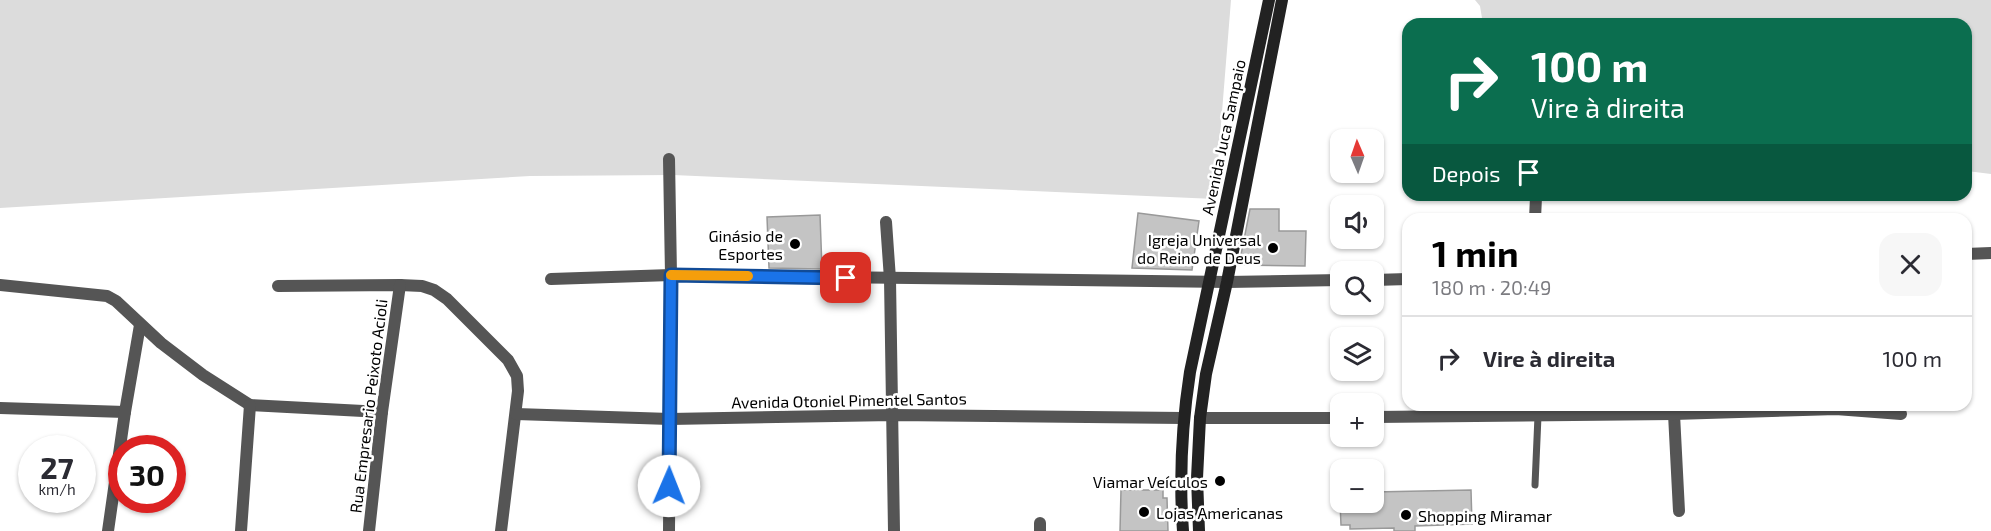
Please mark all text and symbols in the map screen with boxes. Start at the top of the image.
text: 100 m [1531,40,1648,90]
icon: right [1432,42,1510,120]
street label: Avenida Juca Sampaio [1197,57,1249,217]
text: Vire à direita [1531,91,1685,123]
north arrow [1330,129,1384,183]
map controls [1330,129,1384,513]
icon: arrive [1512,156,1545,189]
text: Depois [1432,160,1500,186]
button: sound [1330,195,1384,249]
place label: Ginásio de Esportes [708,226,783,263]
place label: Igreja Universal do Reino de Deus [1137,230,1261,267]
text: 1 min [1432,231,1519,274]
button: close [1879,233,1942,296]
marker: Ginásio de Esportes [788,237,802,251]
marker: Igreja Universal do Reino de Deus [1266,241,1280,255]
pin [820,252,871,303]
icon: arrive [829,261,862,294]
button: search [1330,261,1384,315]
text: 180 m · 20:49 [1432,275,1552,299]
street label: Rua Empresario Peixoto Acioli [345,298,391,514]
button: layers [1330,327,1384,381]
icon: right [1432,342,1465,375]
text: Vire à direita [1483,345,1615,371]
text: 100 m [1883,345,1942,371]
street label: Avenida Otoniel Pimentel Santos [731,388,967,412]
button: + [1330,393,1384,447]
speed limit sign: 30 [108,435,186,513]
text: 27 [40,449,74,485]
position arrow [637,454,701,518]
button: − [1330,459,1384,513]
place label: Viamar Veículos [1093,472,1208,491]
marker: Viamar Veículos [1213,474,1227,488]
text: km/h [38,480,76,498]
place label: Lojas Americanas [1156,503,1283,523]
marker: Lojas Americanas [1137,505,1151,519]
place label: Shopping Miramar [1418,506,1553,525]
marker: Shopping Miramar [1399,508,1413,522]

